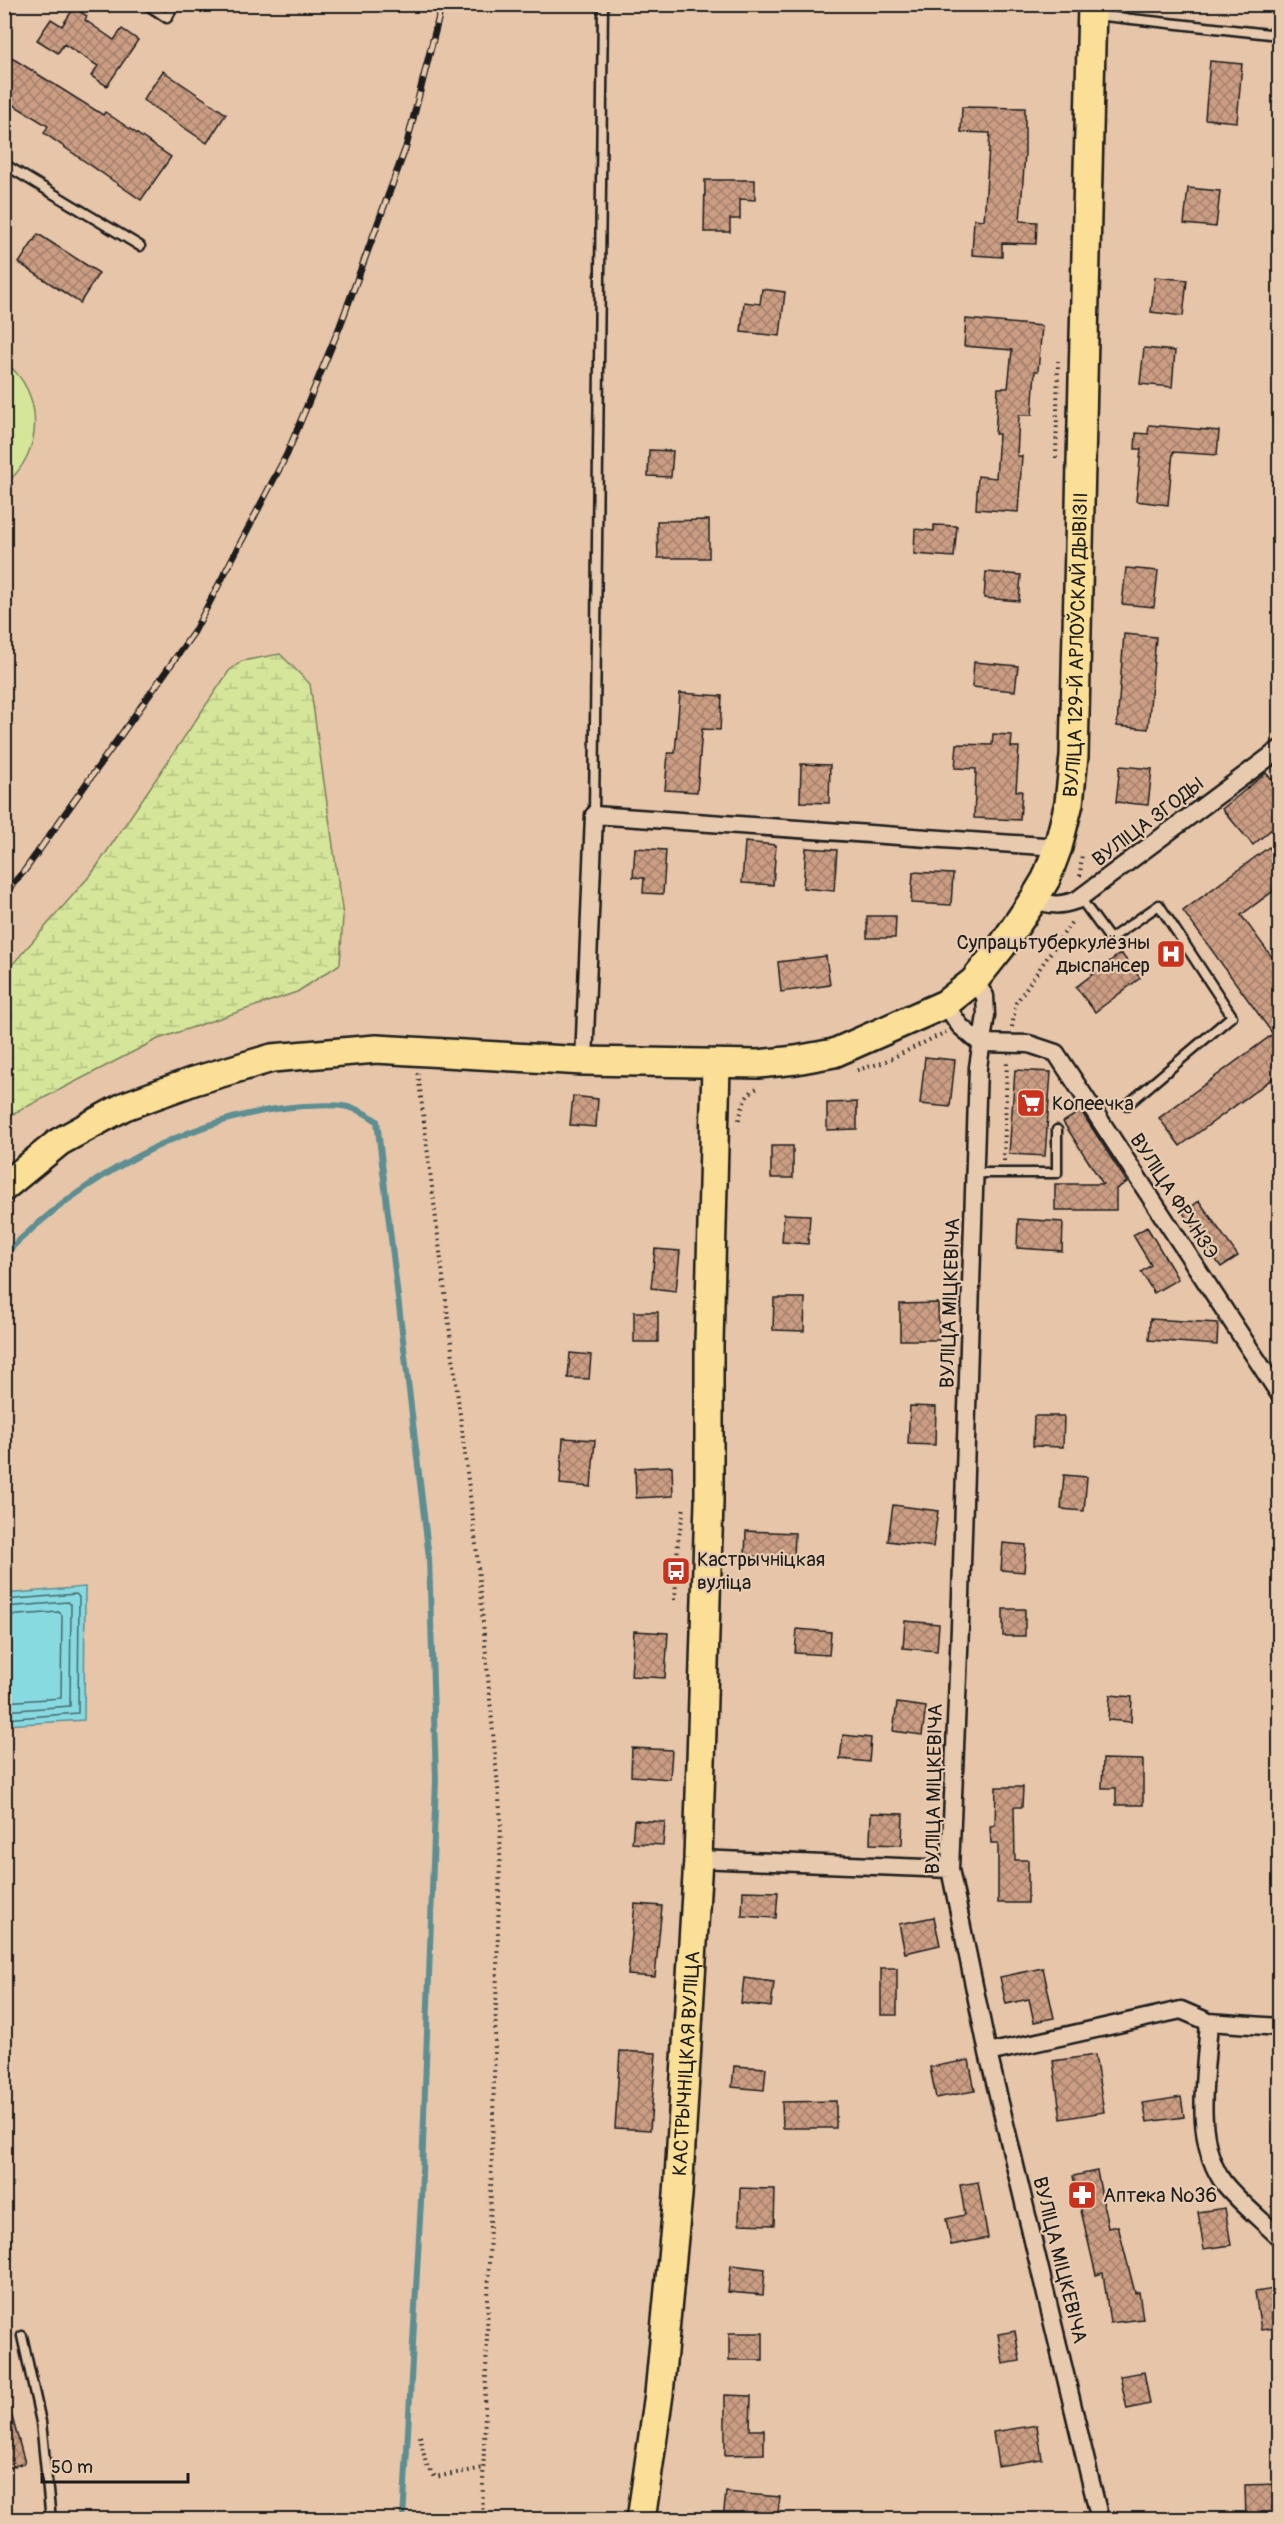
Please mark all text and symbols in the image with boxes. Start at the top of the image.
street label: ВУЛІЦА 129-Й АРЛОЎСКАЙ ДЫВІЗІІ [1057,492,1093,798]
street label: ВУЛІЦА ЗГОДЫ [1087,772,1209,872]
place label: Супрацьтуберкулёзны дыспансер [956,930,1150,978]
hospital icon: Супрацьтуберкулёзны дыспансер [1155,938,1187,970]
supermarket icon: Копеечка [1015,1087,1047,1119]
place label: Копеечка [1052,1091,1134,1116]
street label: ВУЛІЦА ФРУНЗЭ [1124,1129,1224,1263]
street label: ВУЛІЦА МІЦКЕВІЧА [935,1217,965,1389]
place label: Кастрычніцкая вуліца [697,1547,825,1595]
bus stop icon: Кастрычніцкая вуліца [660,1555,692,1587]
street label: ВУЛІЦА МІЦКЕВІЧА [920,1703,948,1874]
street label: КАСТРЫЧНІЦКАЯ ВУЛІЦА [667,1950,705,2177]
street label: ВУЛІЦА МІЦКЕВІЧА [1027,2174,1093,2346]
pharmacy icon: Аптека №36 [1066,2179,1098,2211]
place label: Аптека №36 [1103,2183,1217,2208]
scale bar [42,2446,188,2484]
text: 50 m [51,2456,93,2479]

